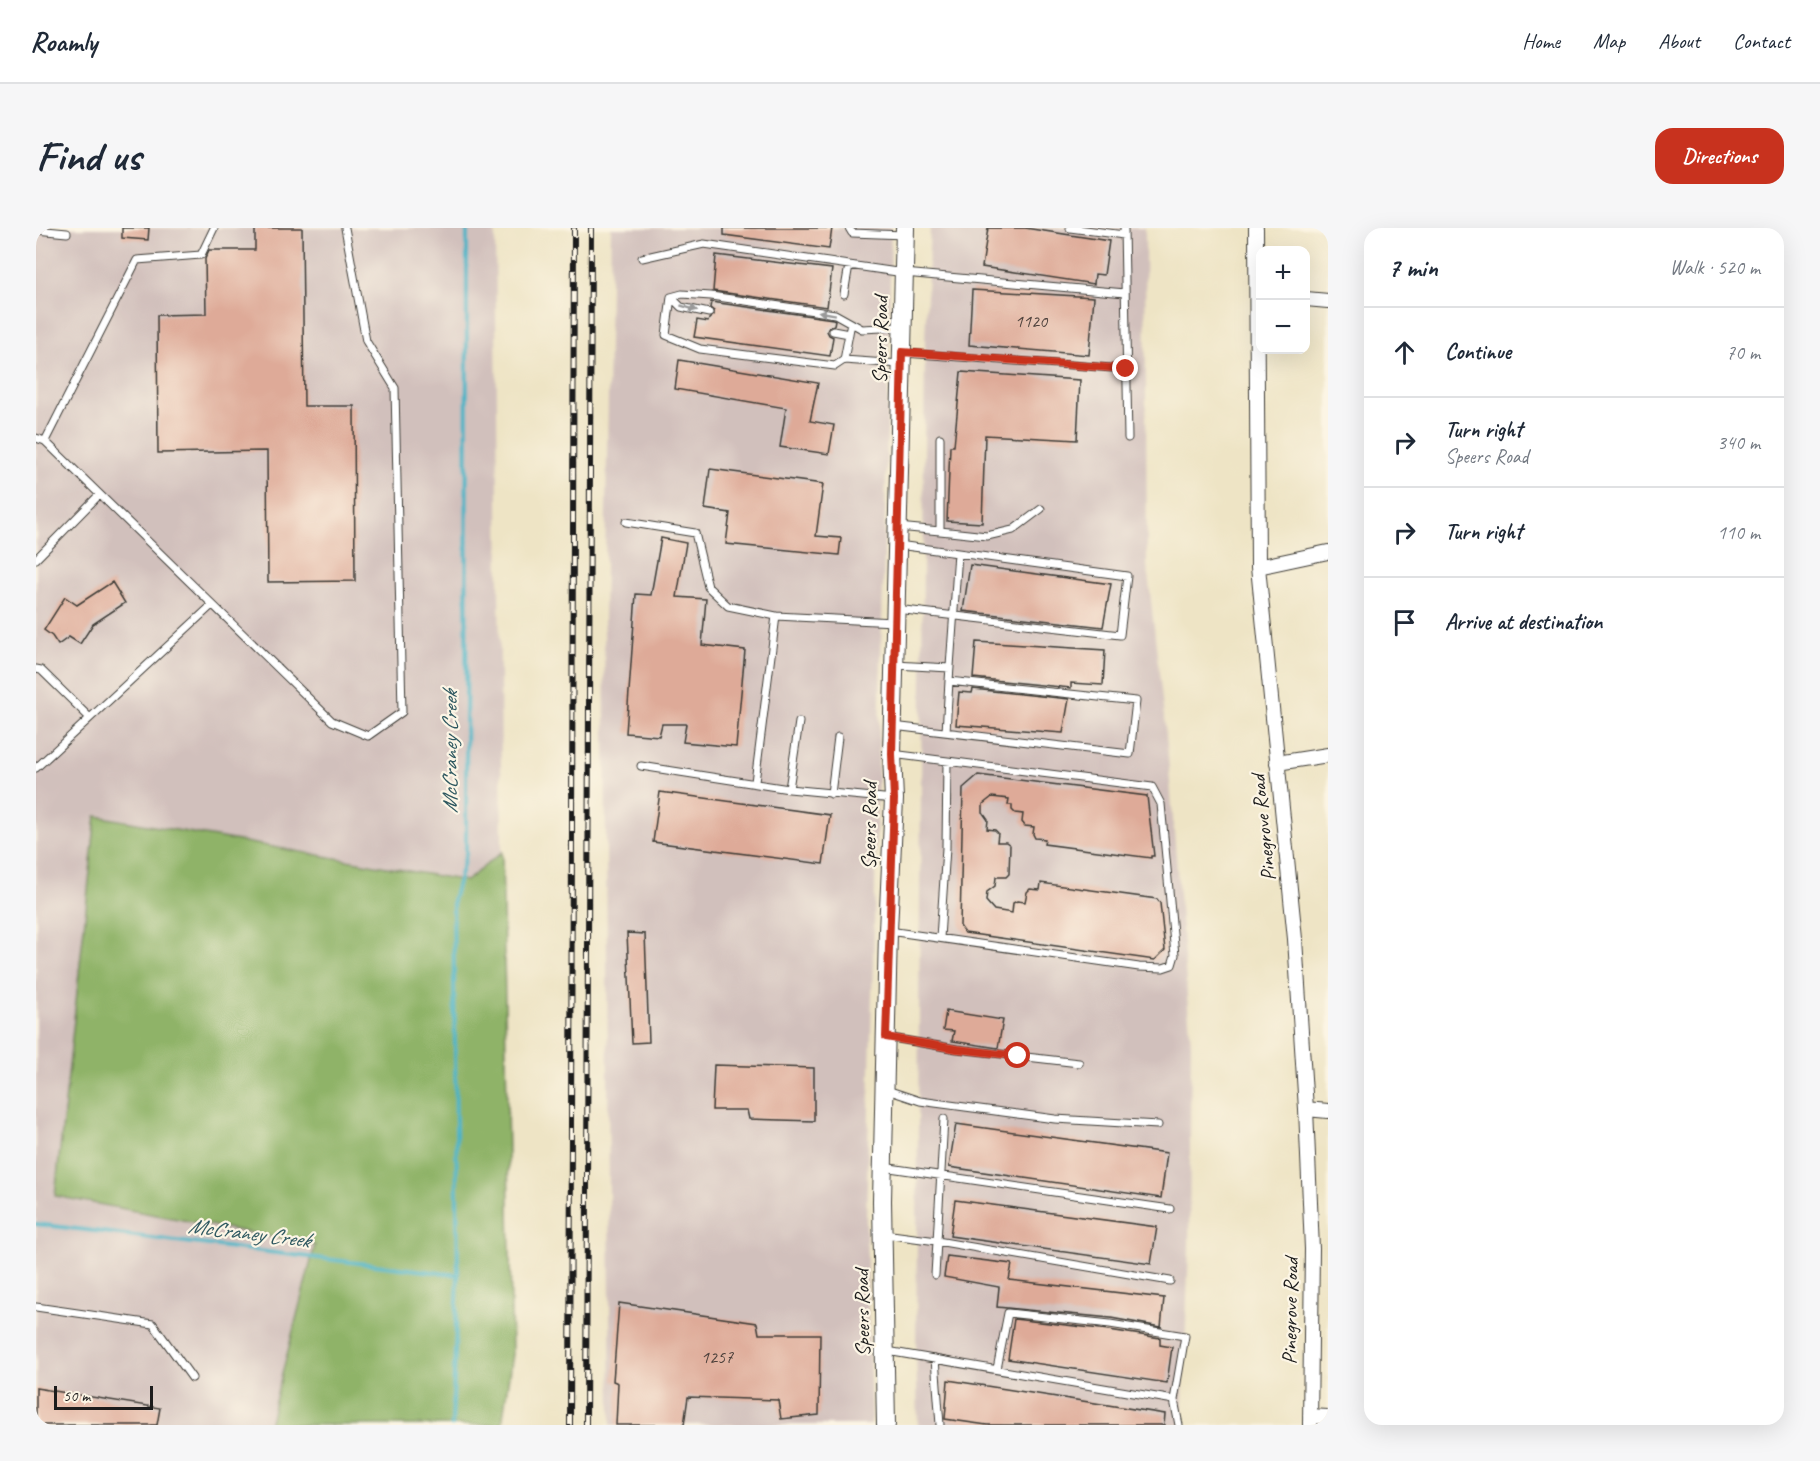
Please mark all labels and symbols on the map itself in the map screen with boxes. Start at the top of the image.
street label: Speers Road [866,292,894,384]
one-way arrow [680,304,698,313]
one-way arrow [817,309,836,318]
house number: 1120 [1015,310,1049,332]
route end [1112,355,1138,381]
water label: McCraney Creek [436,687,464,813]
street label: Pinegrove Road [1244,770,1282,882]
street label: Speers Road [855,778,883,870]
route start [1004,1042,1030,1068]
water label: McCraney Creek [187,1212,315,1255]
street label: Pinegrove Road [1276,1254,1304,1365]
street label: Speers Road [848,1265,876,1357]
house number: 1257 [701,1346,734,1368]
scale bar [54,1383,153,1410]

